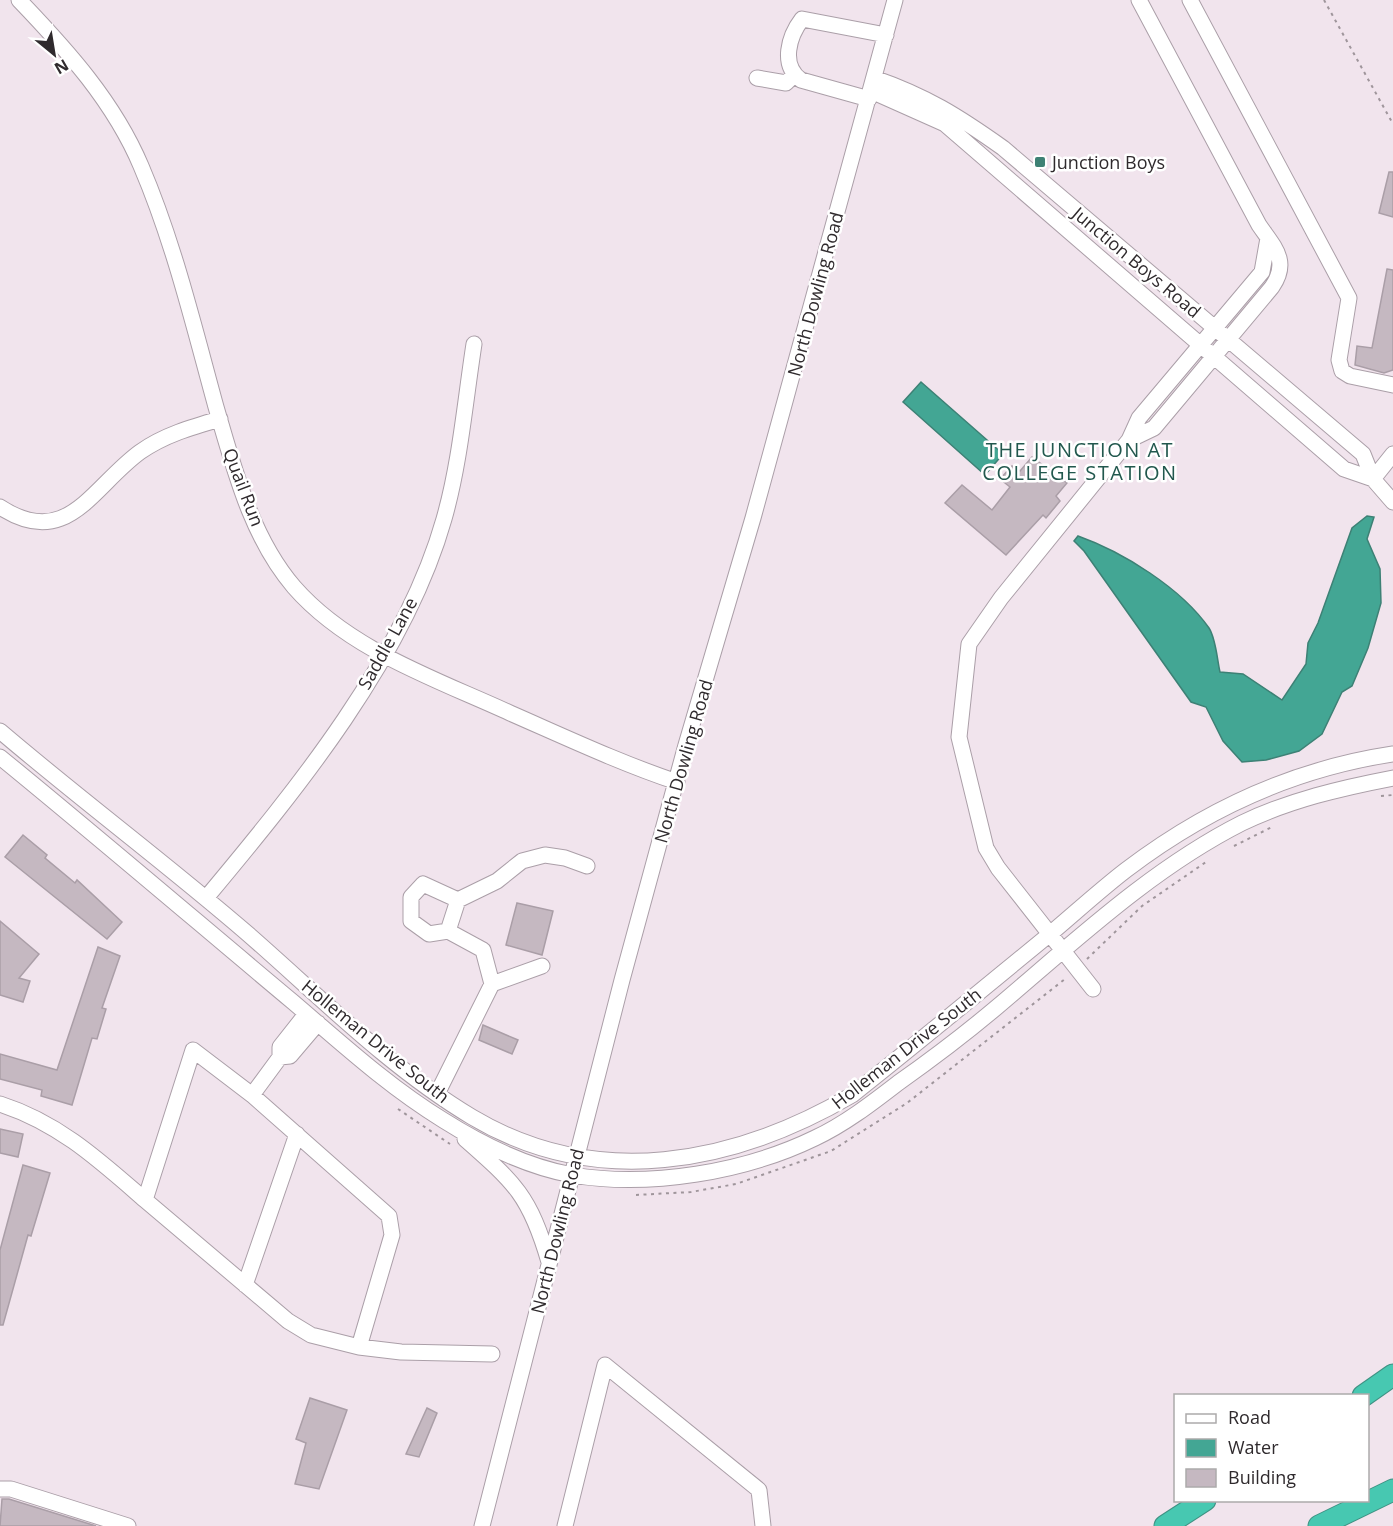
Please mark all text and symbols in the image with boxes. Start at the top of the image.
north arrow [24,24,84,84]
text: N [50,54,73,80]
place label: Junction Boys [1050,150,1165,174]
marker: Junction Boys [1033,155,1047,169]
street label: Junction Boys Road [1066,200,1206,323]
street label: North Dowling Road [782,209,848,379]
district label: THE JUNCTION AT COLLEGE STATION [982,436,1178,486]
street label: Quail Run [218,444,270,530]
street label: Saddle Lane [352,593,422,693]
street label: North Dowling Road [648,676,718,846]
street label: Holleman Drive South [297,974,455,1108]
street label: Holleman Drive South [826,982,986,1114]
street label: North Dowling Road [525,1146,589,1316]
legend [1174,1394,1369,1502]
text: Road [1228,1405,1271,1429]
text: Water [1228,1435,1279,1459]
text: Building [1228,1465,1296,1489]

